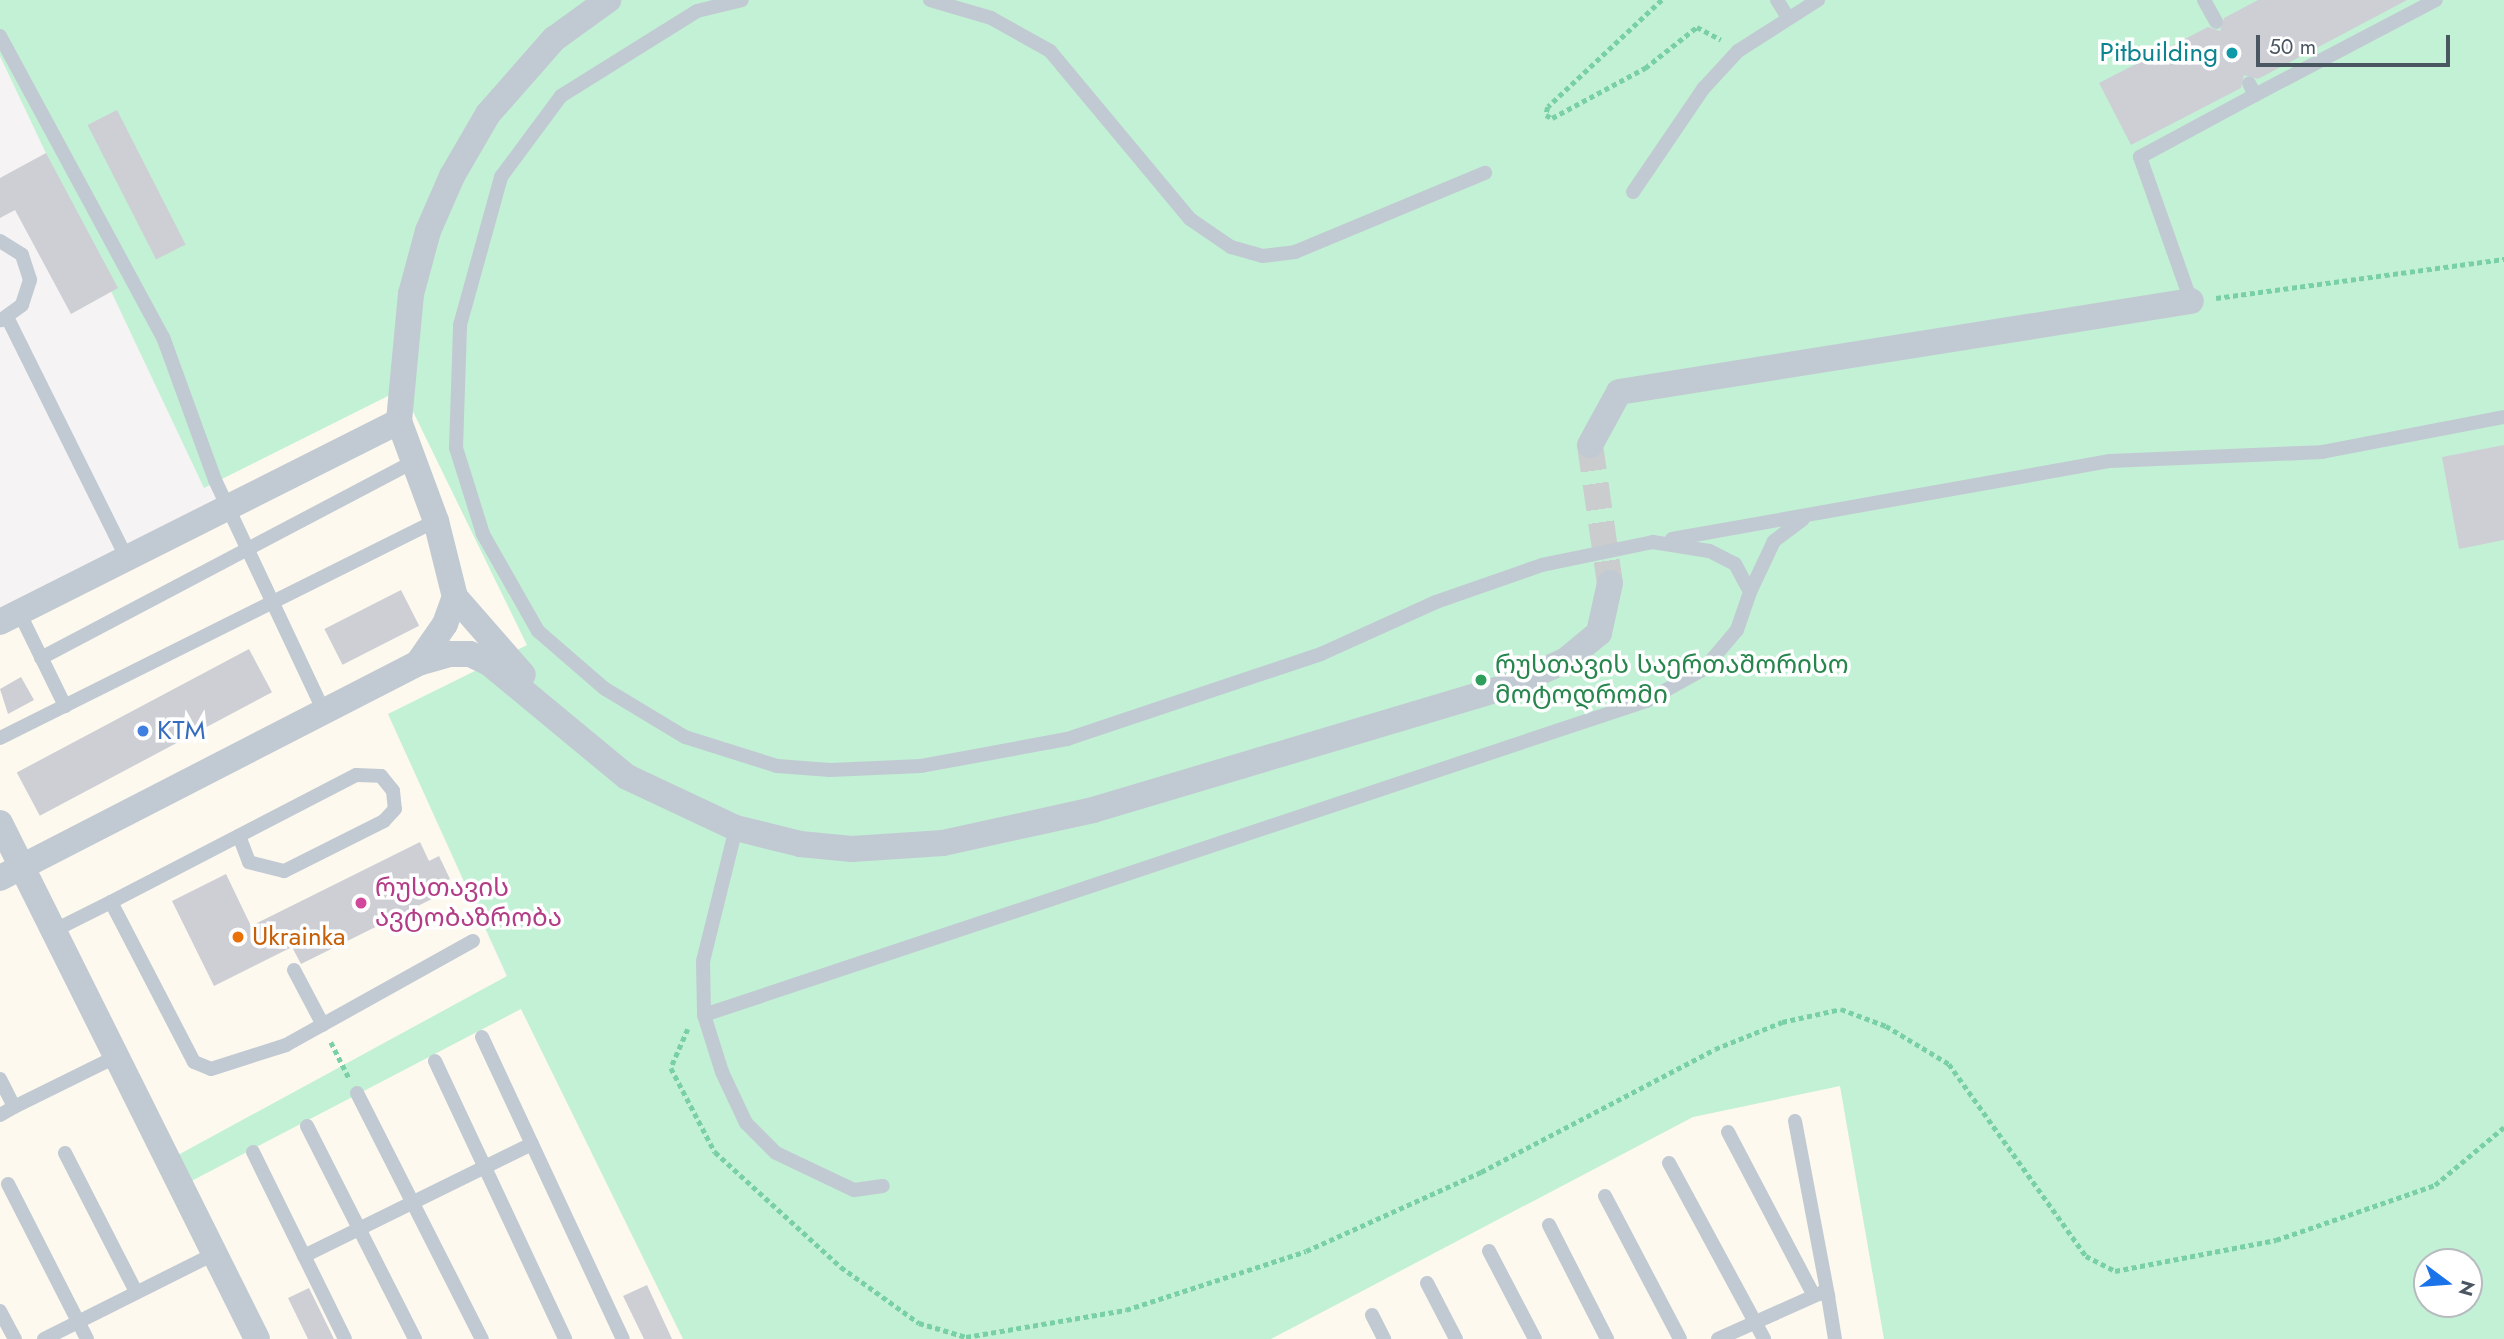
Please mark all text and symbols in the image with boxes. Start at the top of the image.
scale bar [2259,21,2453,65]
text: 50 m [2269,32,2316,62]
place label: Pitbuilding [2099,37,2218,69]
marker: Pitbuilding [2224,45,2240,61]
place label: რუსთავის საერთაშორისო მოტოდრომი [1495,649,1849,710]
marker: რუსთავის საერთაშორისო მოტოდრომი [1473,672,1489,688]
place label: KTM [157,715,206,747]
marker: KTM [135,723,151,739]
place label: რუსთავის ავტობაზრობა [375,872,562,934]
marker: რუსთავის ავტობაზრობა [353,895,369,911]
place label: Ukrainka [252,921,345,953]
marker: Ukrainka [230,929,246,945]
north arrow [2413,1248,2483,1318]
text: N [2452,1277,2482,1299]

